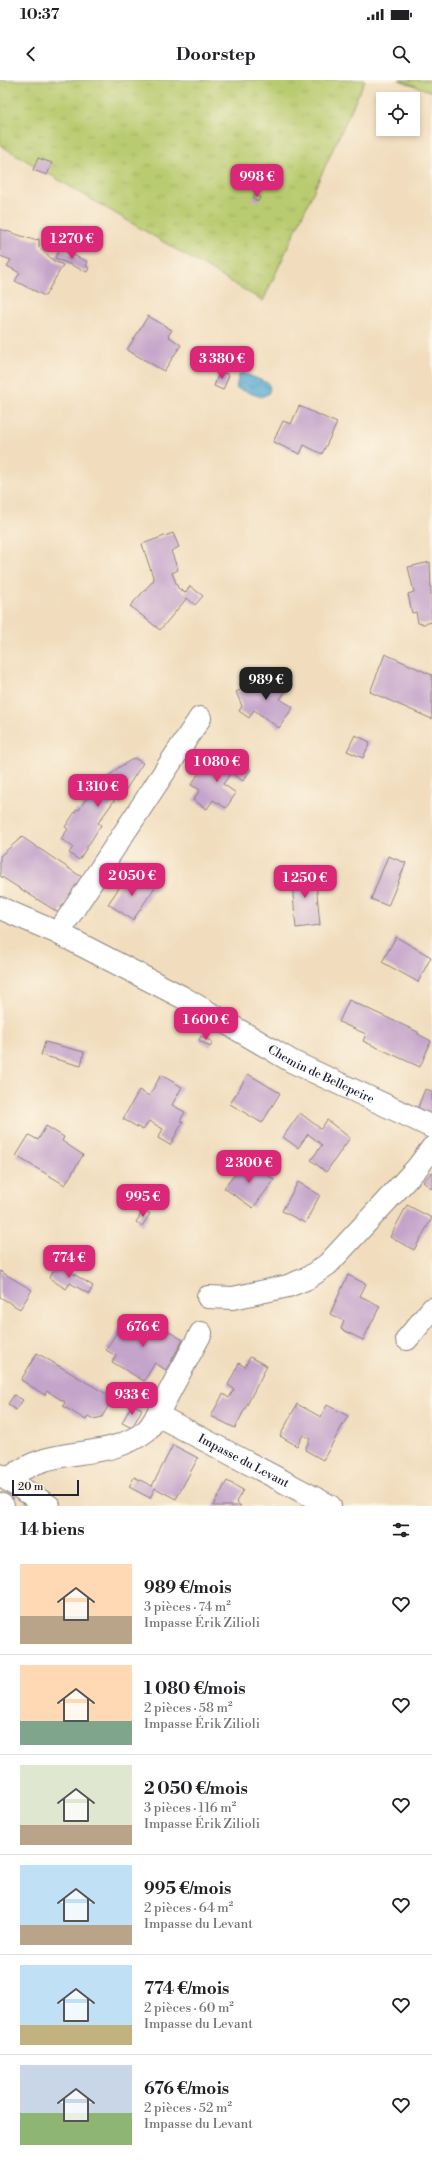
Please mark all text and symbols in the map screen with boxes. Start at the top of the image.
text: 10:37 [20,5,59,24]
icon: back [20,43,42,65]
text: Doorstep [176,43,256,66]
icon: search [390,43,412,65]
map controls [376,92,420,136]
button: locate [376,92,420,136]
pin: 998 € [229,164,285,198]
text: 998 € [239,169,275,185]
pin: 1 270 € [35,226,109,260]
text: 1 270 € [50,231,94,247]
pin: 3 380 € [185,346,259,380]
text: 3 380 € [199,351,245,367]
pin: 989 € [238,667,294,701]
text: 989 € [248,672,284,688]
pin: 1 080 € [180,749,254,783]
text: 1 080 € [194,754,240,770]
pin: 1 310 € [61,774,135,808]
text: 1 310 € [77,779,119,795]
pin: 2 050 € [95,863,169,897]
pin: 1 250 € [268,865,342,899]
text: 2 050 € [108,868,156,884]
text: 1 250 € [283,870,327,886]
pin: 1 600 € [169,1007,243,1041]
text: 1 600 € [183,1012,229,1028]
street label: Chemin de Bellepeire [265,1042,377,1107]
pin: 2 300 € [212,1150,286,1184]
text: 2 300 € [225,1155,273,1171]
pin: 995 € [115,1184,171,1218]
text: 995 € [126,1189,160,1205]
pin: 774 € [41,1245,97,1279]
text: 774 € [52,1250,86,1266]
pin: 676 € [115,1314,171,1348]
text: 676 € [126,1319,160,1335]
pin: 933 € [104,1382,160,1416]
text: 933 € [115,1387,149,1403]
street label: Impasse du Levant [196,1431,292,1491]
scale bar [12,1478,79,1497]
text: 20 m [18,1480,43,1494]
text: 14 biens [20,1519,85,1541]
icon: filters [390,1519,412,1541]
text: 989 €/mois [144,1577,231,1599]
icon: home [52,1580,100,1628]
icon: heart [390,1593,412,1615]
text: 3 pièces · 74 m² [144,1599,231,1615]
text: Impasse Érik Zilioli [144,1615,260,1631]
text: 1 080 €/mois [144,1678,246,1700]
icon: home [52,1681,100,1729]
icon: heart [390,1694,412,1716]
text: 2 pièces · 58 m² [144,1700,233,1716]
text: Impasse Érik Zilioli [144,1716,260,1732]
text: 2 050 €/mois [144,1778,248,1800]
icon: home [52,1781,100,1829]
icon: heart [390,1794,412,1816]
text: 3 pièces · 116 m² [144,1800,236,1816]
text: Impasse Érik Zilioli [144,1816,260,1832]
text: 995 €/mois [144,1878,231,1900]
icon: home [52,1881,100,1929]
icon: heart [390,1894,412,1916]
text: 2 pièces · 64 m² [144,1900,233,1916]
text: Impasse du Levant [144,1916,253,1932]
text: 774 €/mois [144,1978,229,2000]
icon: home [52,1981,100,2029]
icon: heart [390,1994,412,2016]
text: 2 pièces · 60 m² [144,2000,234,2016]
text: Impasse du Levant [144,2016,253,2032]
text: 676 €/mois [144,2078,229,2100]
icon: home [52,2081,100,2129]
icon: heart [390,2094,412,2116]
text: 2 pièces · 52 m² [144,2100,232,2116]
text: Impasse du Levant [144,2116,253,2132]

